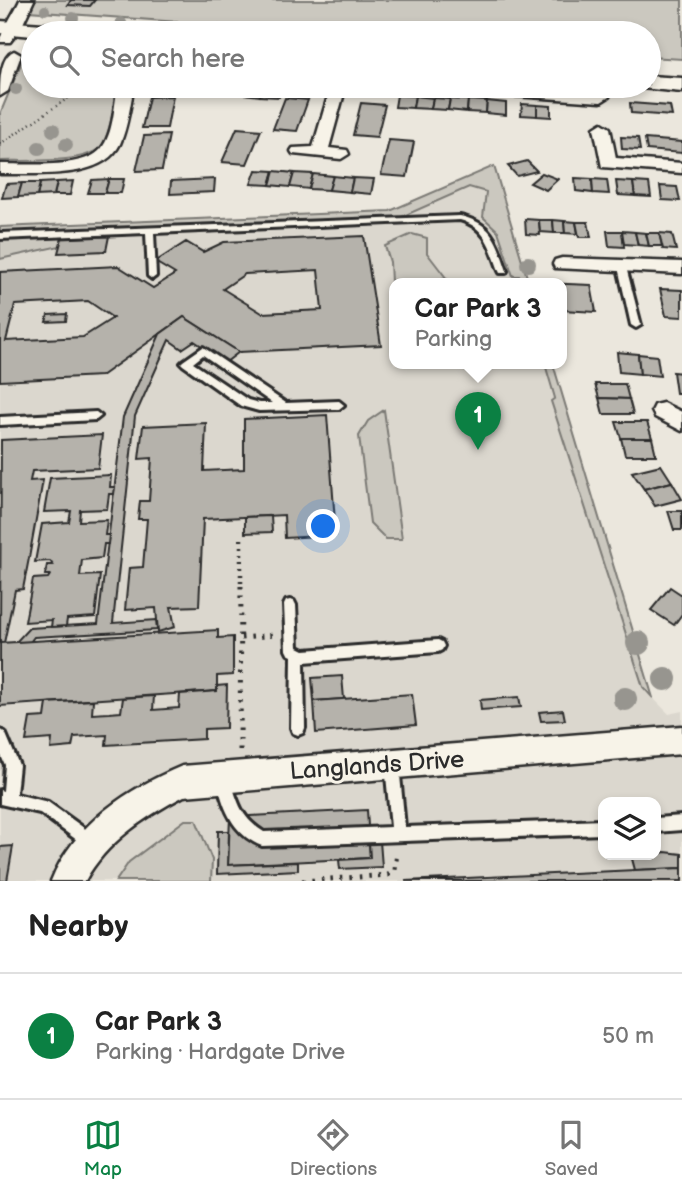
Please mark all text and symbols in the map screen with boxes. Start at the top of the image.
search box [21,21,661,98]
icon: search [45,41,83,79]
text: Search here [101,44,245,75]
popup [389,278,567,369]
text: Car Park 3 [414,294,542,325]
text: Parking [414,325,492,353]
pin: 1 [455,392,501,450]
your location [306,509,340,543]
street label: Langlands Drive [289,745,465,786]
map controls [598,797,661,860]
button: layers [598,797,661,860]
text: Nearby [28,909,128,945]
text: Car Park 3 [95,1007,222,1038]
text: 1 [46,1022,56,1050]
text: 50 m [602,1022,654,1050]
text: Parking · Hardgate Drive [95,1038,345,1066]
tab: Map [84,1116,122,1181]
tab: Directions [290,1116,377,1181]
tab: Saved [545,1116,598,1181]

